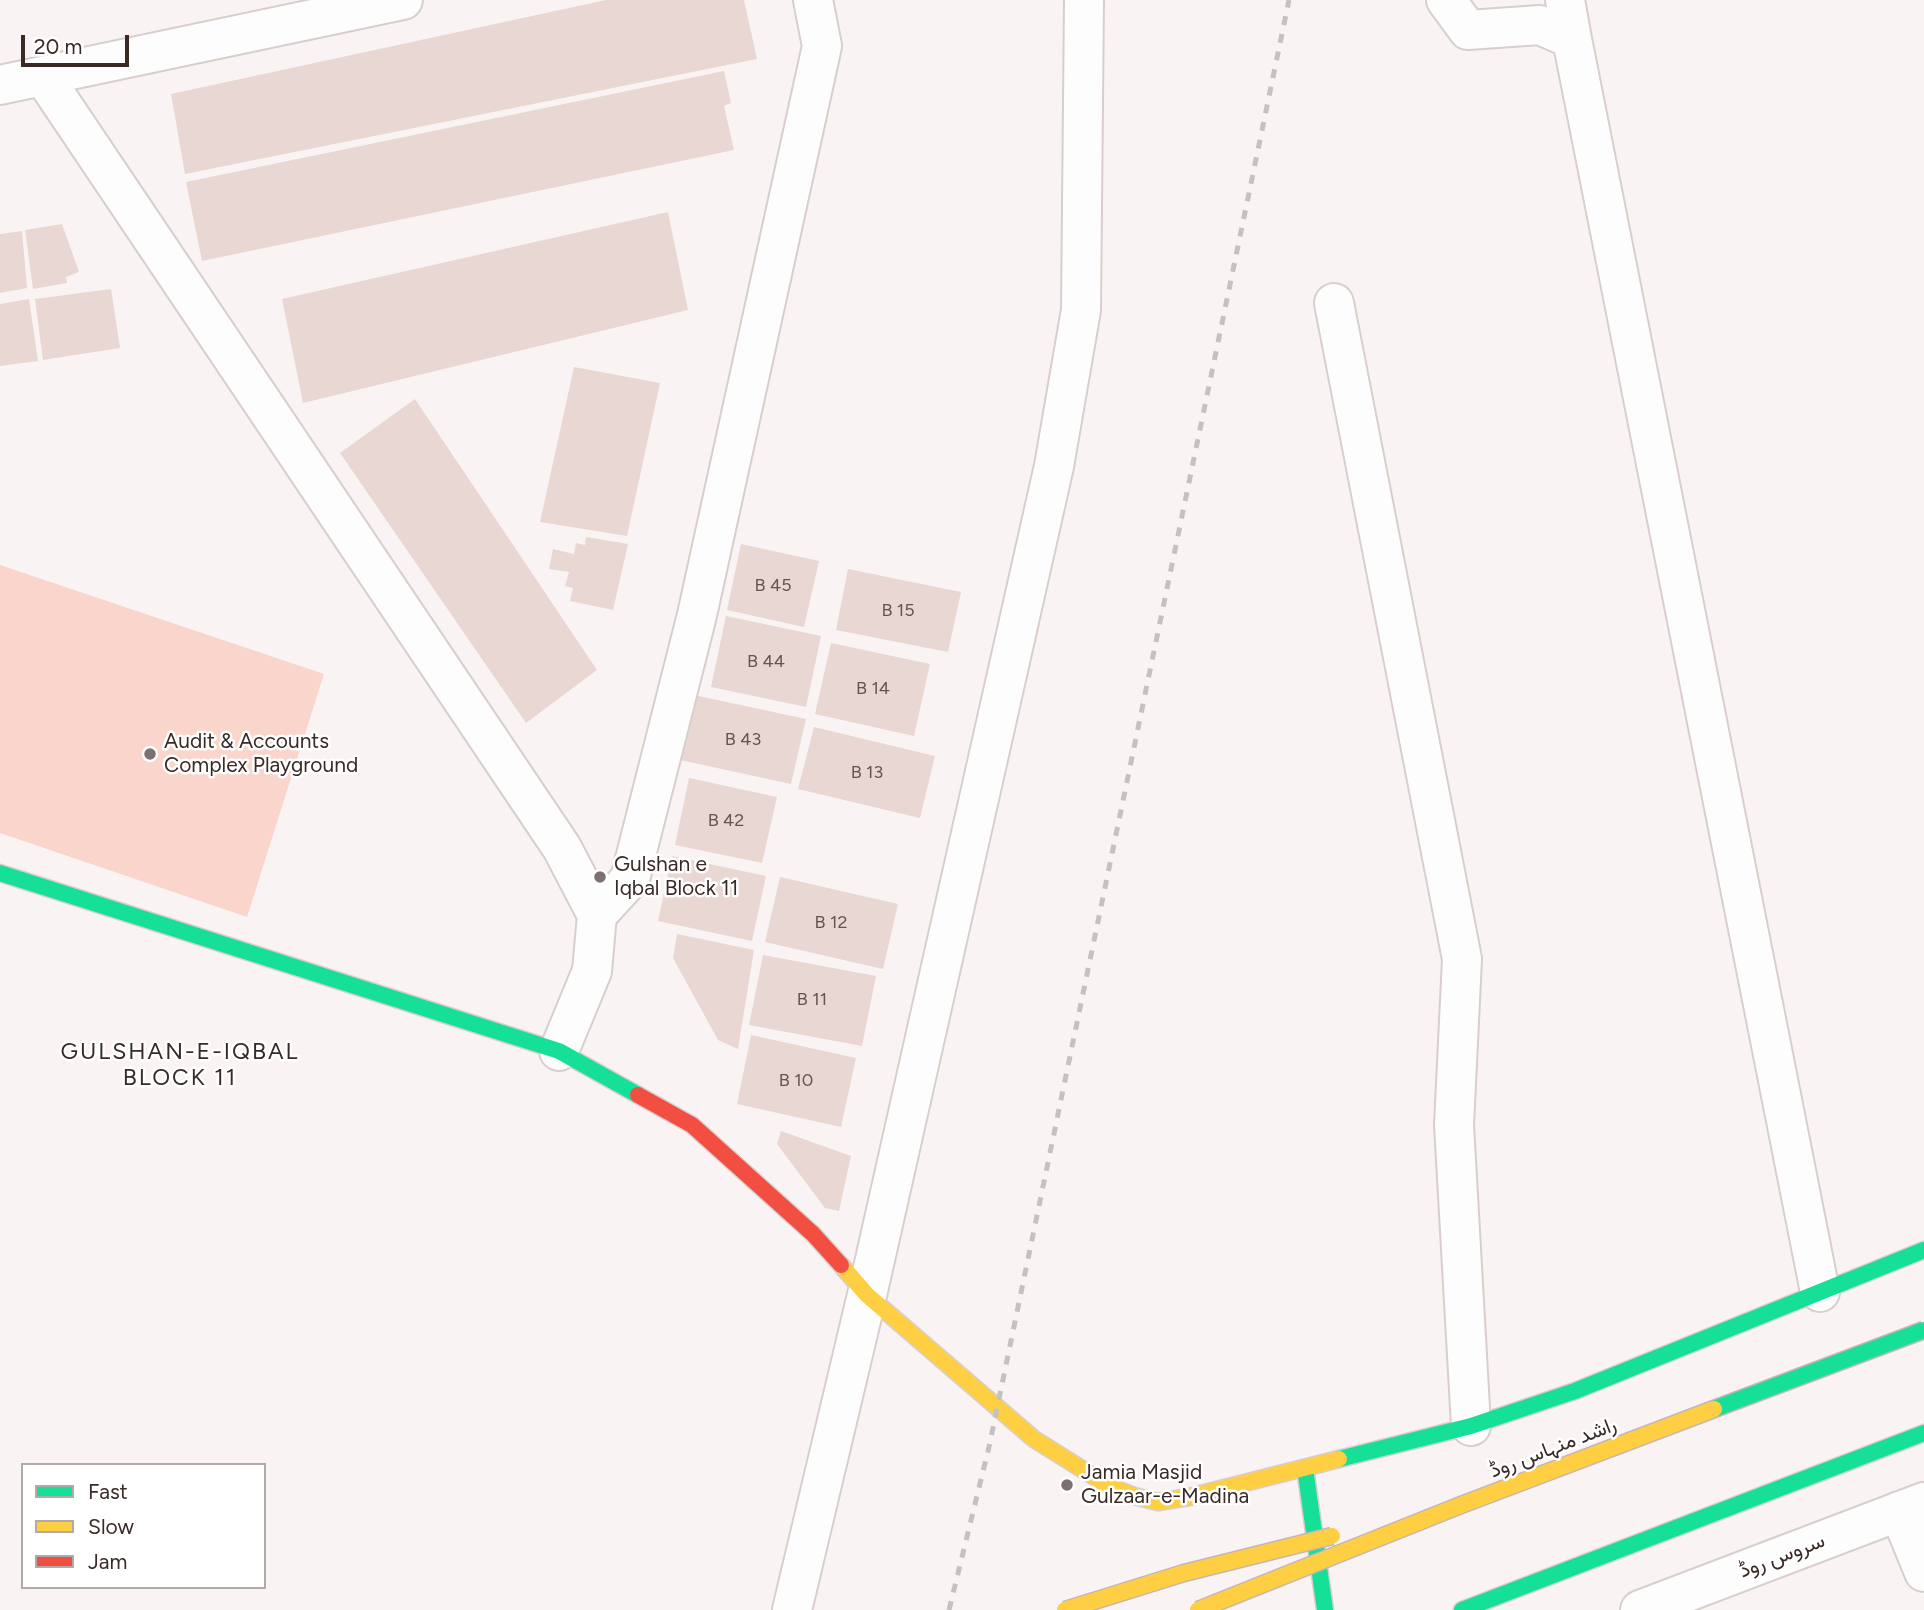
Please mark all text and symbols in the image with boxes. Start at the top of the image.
scale bar [24,21,133,65]
text: 20 m [34,34,82,59]
house number: B 45 [755,575,791,597]
house number: B 15 [881,600,915,622]
house number: B 44 [747,651,785,673]
house number: B 14 [856,678,890,700]
place label: Audit & Accounts Complex Playground [164,729,358,779]
house number: B 43 [725,729,761,751]
marker: Audit & Accounts Complex Playground [142,746,158,762]
house number: B 13 [851,762,883,784]
house number: B 42 [708,810,744,832]
place label: Gulshan e Iqbal Block 11 [614,852,738,902]
marker: Gulshan e Iqbal Block 11 [592,869,608,885]
house number: B 12 [815,912,847,934]
house number: B 11 [797,989,827,1011]
district label: GULSHAN-E-IQBAL BLOCK 11 [62,1038,298,1092]
house number: B 10 [779,1070,813,1092]
street label: راشد منہاس روڈ [1486,1412,1620,1484]
place label: Jamia Masjid Gulzaar-e-Madina [1081,1460,1249,1510]
legend [21,1463,266,1589]
marker: Jamia Masjid Gulzaar-e-Madina [1059,1477,1075,1493]
text: Fast [88,1479,128,1504]
text: Slow [88,1514,134,1539]
street label: سروس روڈ [1735,1528,1829,1584]
text: Jam [88,1549,127,1574]

